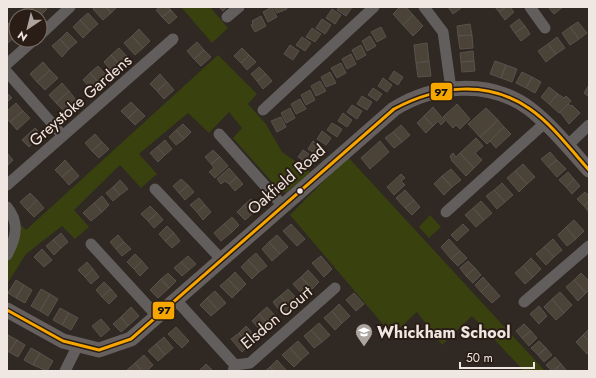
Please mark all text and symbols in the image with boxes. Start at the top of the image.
north arrow [8,8,48,48]
text: N [14,27,30,45]
street label: Greystoke Gardens [24,49,137,151]
line badge: 97 [430,82,453,101]
text: 97 [434,84,448,100]
street label: Oakfield Road [242,139,330,220]
unlabelled marker [295,186,305,196]
street label: Elsdon Court [235,280,317,354]
line badge: 97 [152,301,175,320]
text: 97 [157,302,171,318]
place label: Whickham School [377,321,511,344]
school or university icon: Whickham School [354,322,374,347]
scale bar [460,344,534,370]
text: 50 m [466,349,493,367]

